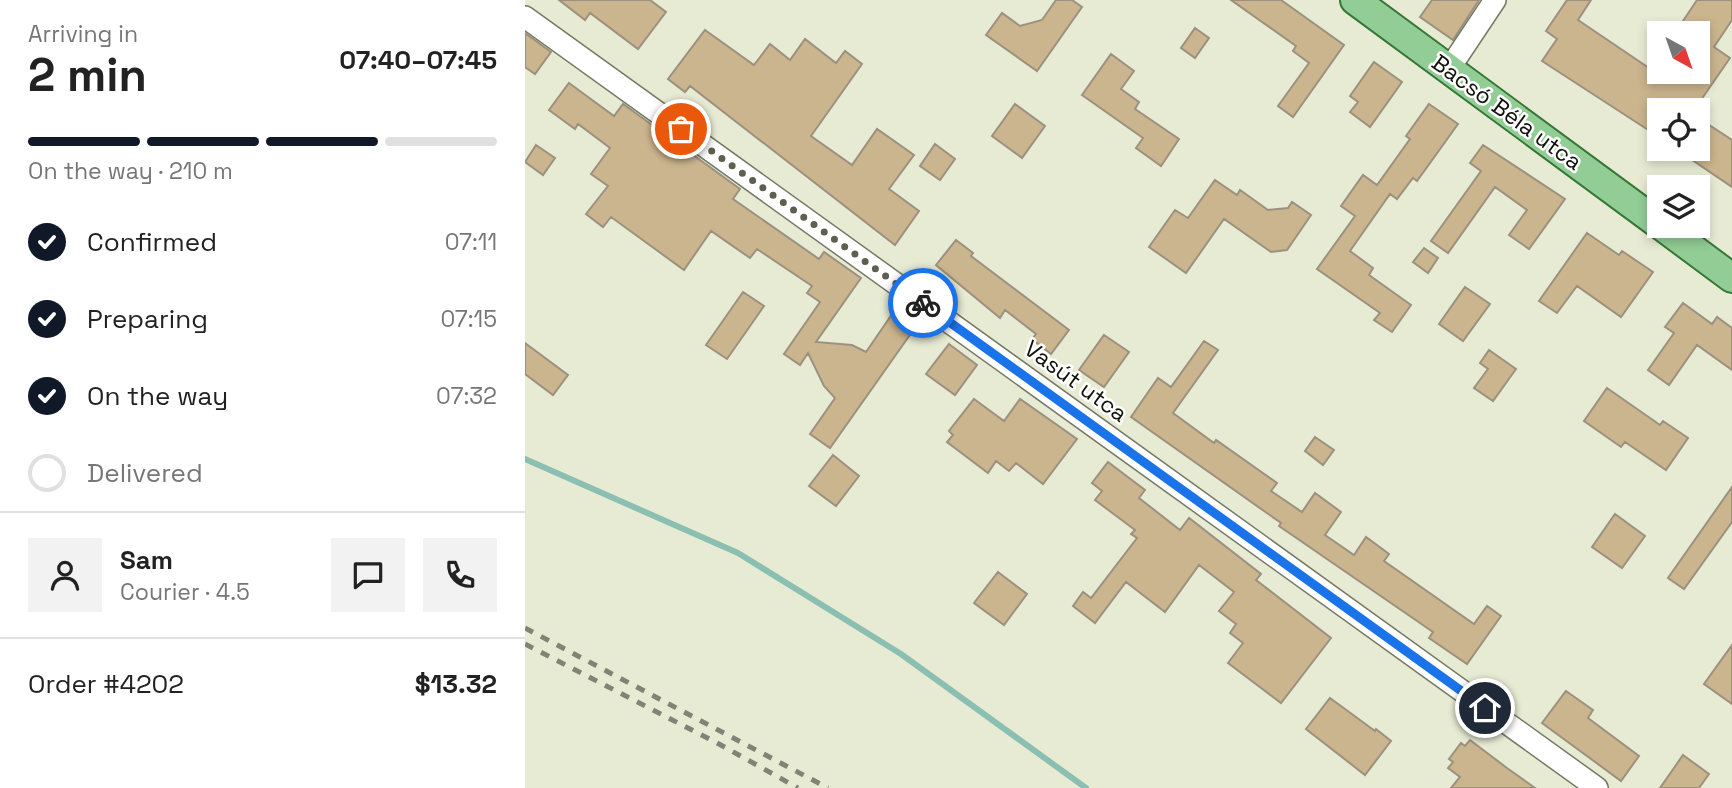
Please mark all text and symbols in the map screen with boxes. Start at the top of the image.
text: Arriving in [28,19,138,49]
north arrow [1647,21,1710,84]
map controls [1647,21,1710,238]
text: 07:40–07:45 [339,43,497,77]
text: 2 min [28,46,147,104]
street label: Bacsó Béla utca [1426,47,1588,177]
button: locate [1647,98,1710,161]
pin [651,99,711,159]
icon: bag [662,110,700,148]
text: On the way · 210 m [28,156,233,186]
button: layers [1647,175,1710,238]
icon: check [28,223,66,261]
text: Confirmed [87,225,217,259]
text: 07:11 [445,227,497,257]
courier [888,268,958,338]
icon: bike [904,284,942,322]
icon: check [28,300,66,338]
text: Preparing [87,302,208,336]
text: 07:15 [440,304,497,334]
street label: Vasút utca [1018,333,1134,429]
icon: check [28,377,66,415]
text: On the way [87,379,228,413]
text: 07:32 [436,381,497,411]
text: Delivered [87,456,203,490]
button: person [28,538,102,612]
button: chat [331,538,405,612]
button: phone [423,538,497,612]
text: Sam [120,543,173,577]
text: Courier · 4.5 [120,577,250,607]
text: Order #4202 [28,667,184,701]
text: $13.32 [415,667,497,701]
pin [1455,678,1515,738]
icon: home [1466,689,1504,727]

